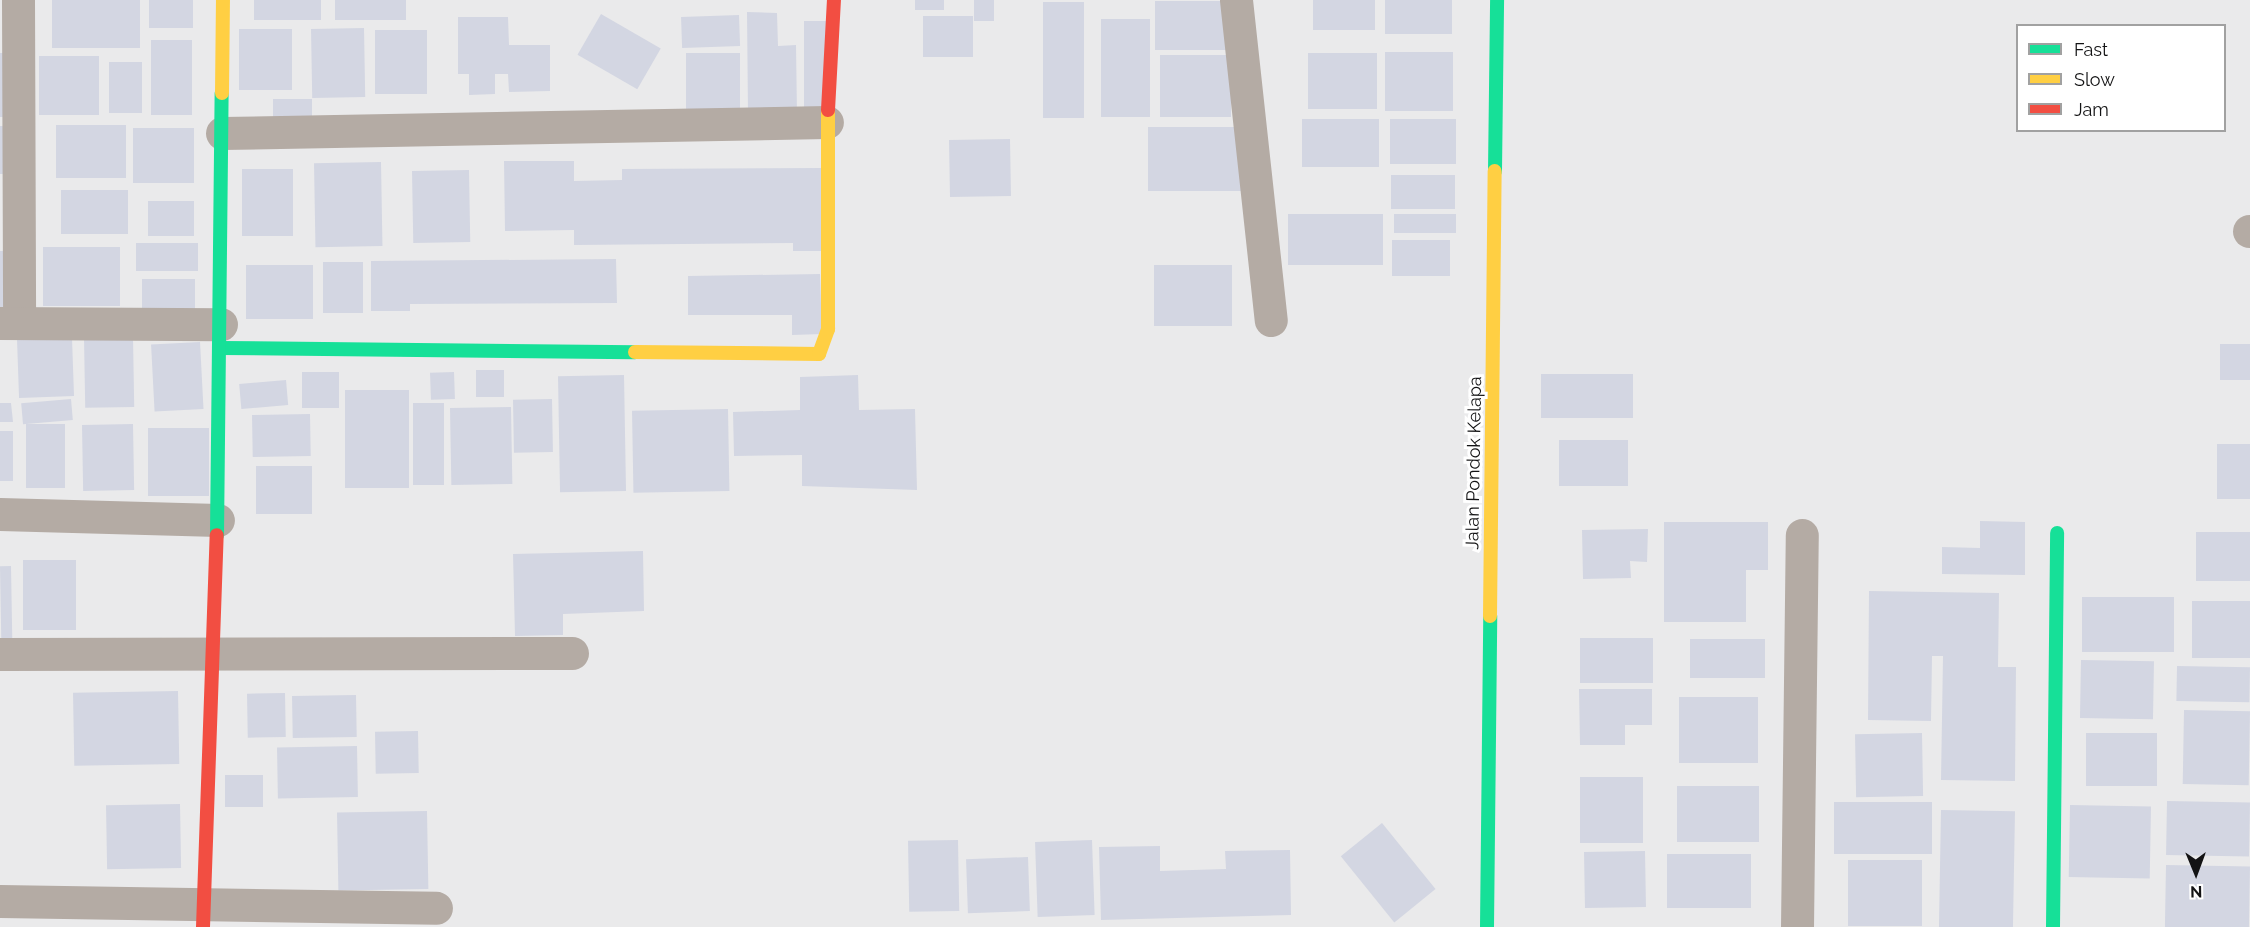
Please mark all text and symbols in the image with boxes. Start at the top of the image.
legend [2016,24,2226,132]
text: Fast [2074,39,2108,60]
text: Slow [2074,69,2115,90]
text: Jam [2074,99,2109,120]
street label: Jalan Pondok Kelapa [1462,376,1486,550]
north arrow [2166,843,2226,903]
text: N [2190,882,2203,901]

